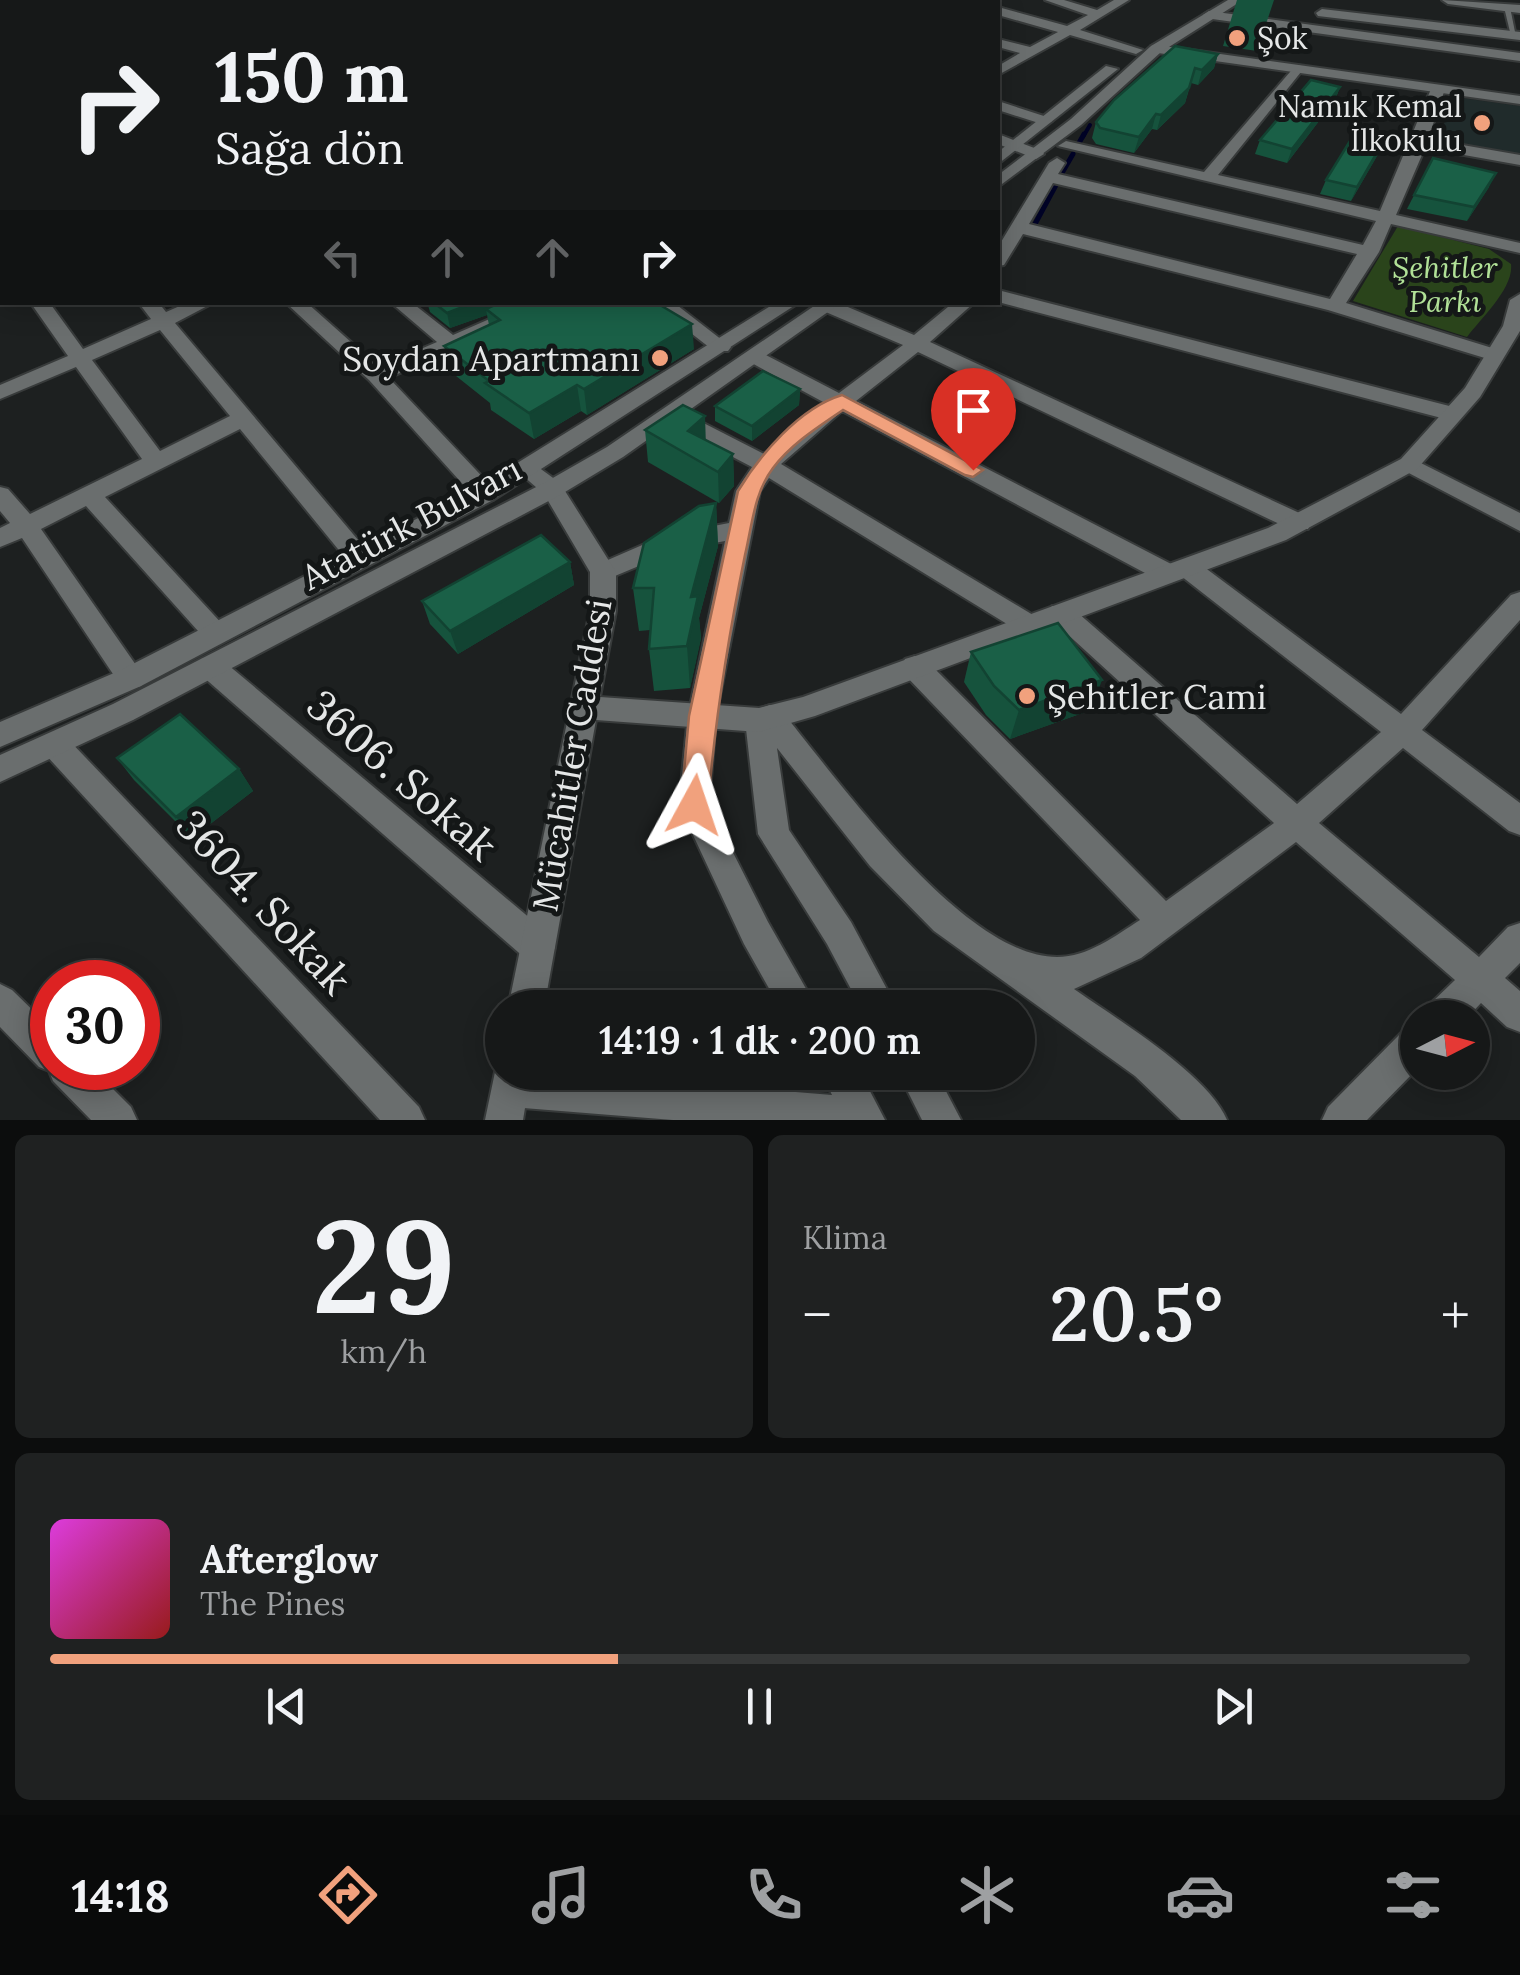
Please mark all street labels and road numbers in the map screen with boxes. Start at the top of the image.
street label: Atatürk Bulvarı [292,446,529,600]
street label: Mücahitler Caddesi [522,595,622,915]
street label: 3606. Sokak [296,678,509,873]
street label: 3604. Sokak [165,798,364,1006]

